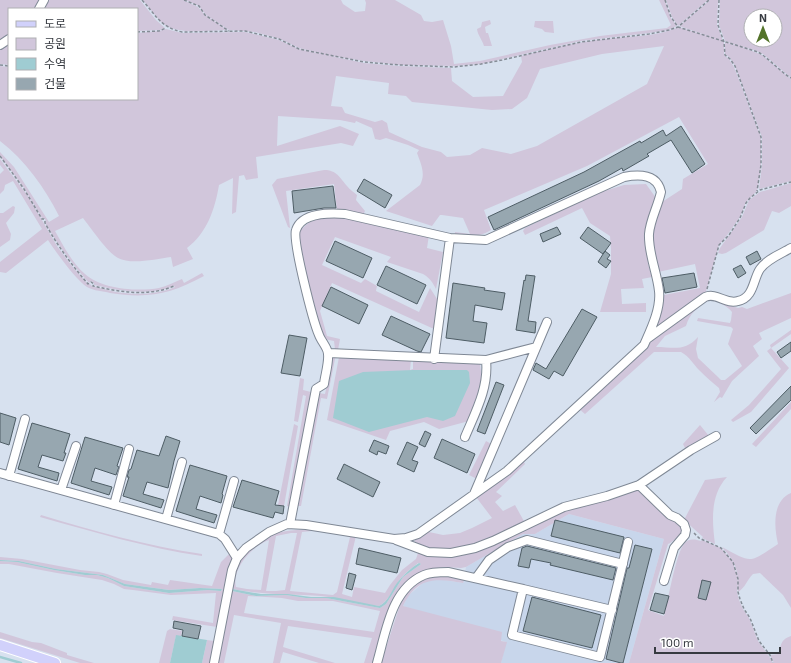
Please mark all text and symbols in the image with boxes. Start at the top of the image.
legend [8,8,138,100]
north arrow [743,8,783,48]
text: N [759,11,767,24]
text: 도로 [44,16,66,30]
text: 공원 [44,36,66,50]
text: 수역 [44,56,66,70]
text: 건물 [44,76,66,90]
scale bar [655,629,780,655]
text: 100 m [661,635,693,649]

